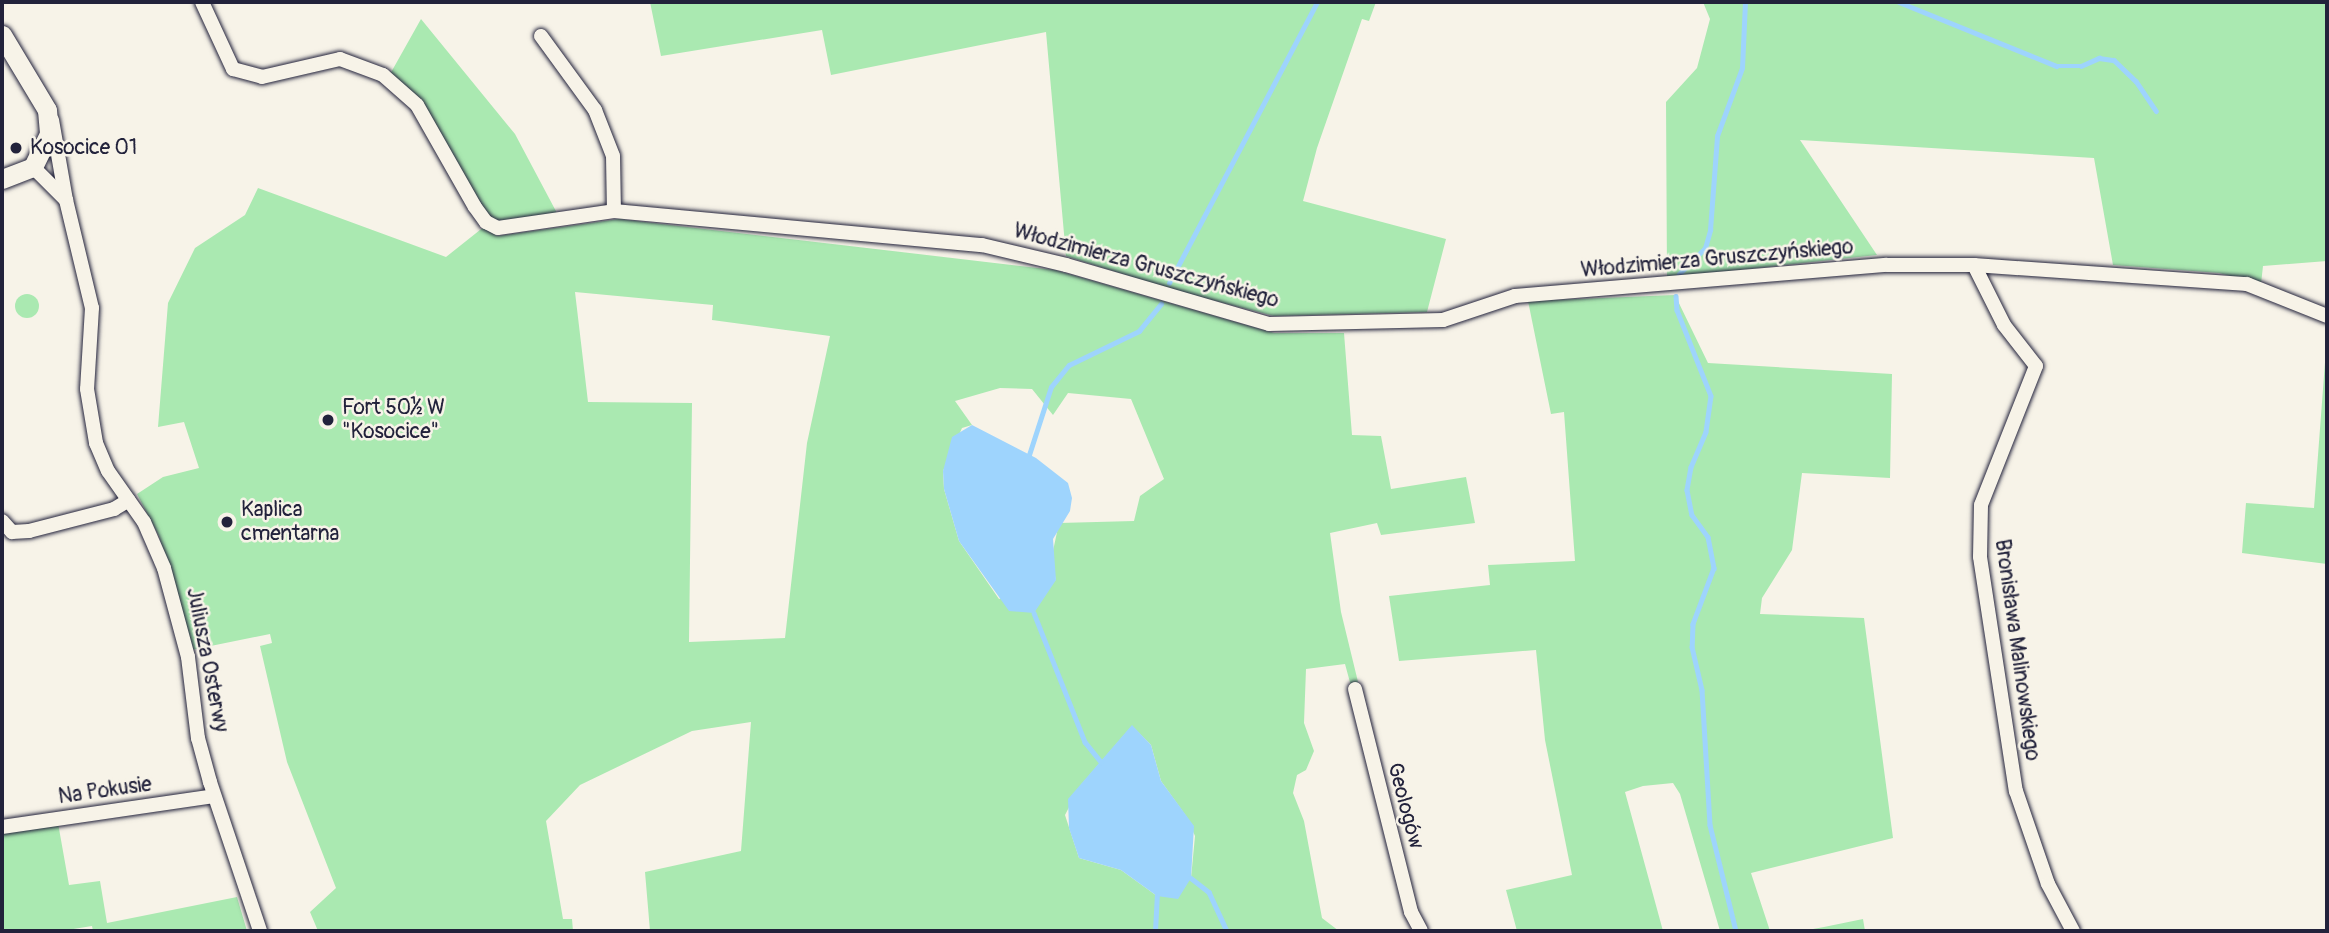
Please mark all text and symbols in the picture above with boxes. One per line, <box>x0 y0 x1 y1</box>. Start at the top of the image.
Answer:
place label: Kosocice 01 <box>30 135 137 161</box>
marker: Kosocice 01 <box>8 140 24 156</box>
street label: Włodzimierza Gruszczyńskiego <box>1011 218 1281 314</box>
street label: Włodzimierza Gruszczyńskiego <box>1580 235 1854 283</box>
place label: Fort 50½ W "Kosocice" <box>342 395 445 445</box>
marker: Fort 50½ W "Kosocice" <box>320 412 336 428</box>
place label: Kaplica cmentarna <box>241 497 339 547</box>
marker: Kaplica cmentarna <box>219 514 235 530</box>
street label: Bronisława Malinowskiego <box>1989 538 2045 762</box>
street label: Juliusza Osterwy <box>181 586 233 734</box>
street label: Geologów <box>1381 760 1429 852</box>
street label: Na Pokusie <box>57 772 153 810</box>

